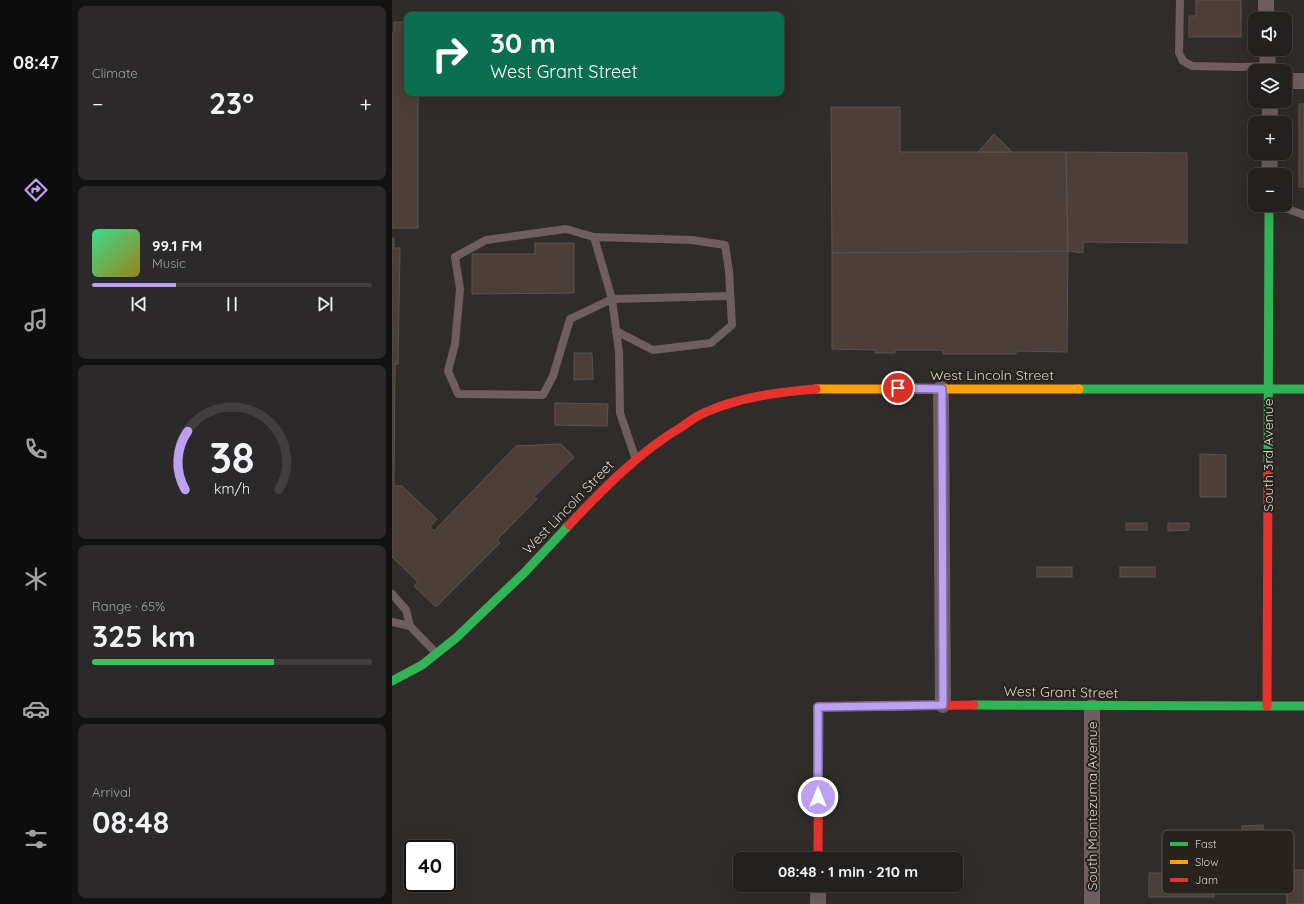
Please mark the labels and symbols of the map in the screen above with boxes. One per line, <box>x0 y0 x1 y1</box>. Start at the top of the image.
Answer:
street label: West Lincoln Street <box>930 366 1054 384</box>
pin <box>881 371 915 405</box>
street label: South 3rd Avenue <box>1259 398 1277 512</box>
street label: West Lincoln Street <box>518 456 618 558</box>
street label: West Grant Street <box>1003 682 1119 702</box>
street label: South Montezuma Avenue <box>1083 721 1101 891</box>
position arrow <box>797 776 839 818</box>
legend <box>1162 830 1294 894</box>
text: Fast <box>1195 837 1217 851</box>
speed limit sign: 40 <box>404 840 456 892</box>
text: Slow <box>1195 855 1219 869</box>
text: Jam <box>1195 873 1218 887</box>

